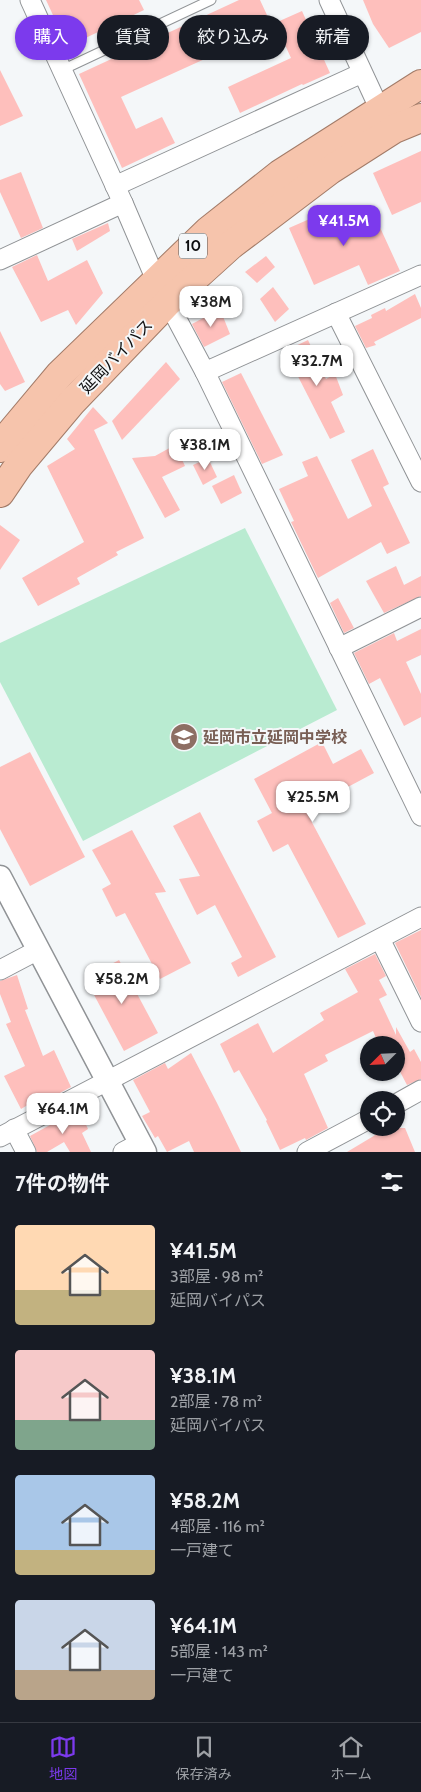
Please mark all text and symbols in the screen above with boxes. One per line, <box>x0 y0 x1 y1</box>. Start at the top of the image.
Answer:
chip: 購入 <box>15 15 87 60</box>
chip: 賃貸 <box>97 15 169 60</box>
chip: 絞り込み <box>179 15 287 60</box>
chip: 新着 <box>297 15 369 60</box>
pin: ¥41.5M <box>303 204 385 247</box>
text: ¥41.5M <box>319 211 369 230</box>
road number: 10 <box>179 234 207 258</box>
pin: ¥38M <box>181 286 241 328</box>
text: ¥38M <box>190 292 232 311</box>
street label: 延岡バイパス <box>76 315 156 397</box>
pin: ¥32.7M <box>276 344 358 387</box>
text: ¥32.7M <box>291 351 343 370</box>
pin: ¥38.1M <box>164 428 246 471</box>
text: ¥38.1M <box>180 435 230 454</box>
school or university icon: 延岡市立延岡中学校 <box>169 722 199 752</box>
place label: 延岡市立延岡中学校 <box>203 728 347 747</box>
pin: ¥25.5M <box>272 780 354 823</box>
text: ¥25.5M <box>287 787 339 806</box>
pin: ¥58.2M <box>81 962 163 1005</box>
text: ¥58.2M <box>95 969 149 988</box>
north arrow <box>360 1036 405 1081</box>
map controls <box>360 1036 405 1136</box>
button: locate <box>360 1091 405 1136</box>
pin: ¥64.1M <box>22 1092 104 1135</box>
text: ¥64.1M <box>37 1099 89 1118</box>
icon: filters <box>378 1168 406 1196</box>
text: 7件の物件 <box>15 1171 110 1196</box>
text: ¥41.5M <box>170 1238 237 1263</box>
icon: home <box>55 1245 115 1305</box>
text: 3部屋 · 98 m² <box>170 1267 263 1286</box>
text: 延岡バイパス <box>170 1291 266 1310</box>
text: ¥38.1M <box>170 1363 236 1388</box>
icon: home <box>55 1370 115 1430</box>
text: 2部屋 · 78 m² <box>170 1392 262 1411</box>
text: 延岡バイパス <box>170 1416 266 1435</box>
text: ¥58.2M <box>170 1488 240 1513</box>
icon: home <box>55 1495 115 1555</box>
text: 4部屋 · 116 m² <box>170 1517 265 1536</box>
text: 一戸建て <box>170 1541 234 1560</box>
text: ¥64.1M <box>170 1613 237 1638</box>
icon: home <box>55 1620 115 1680</box>
text: 5部屋 · 143 m² <box>170 1642 268 1661</box>
text: 一戸建て <box>170 1666 234 1685</box>
tab: 地図 <box>49 1733 77 1783</box>
tab: 保存済み <box>176 1733 232 1783</box>
tab: ホーム <box>330 1733 372 1783</box>

